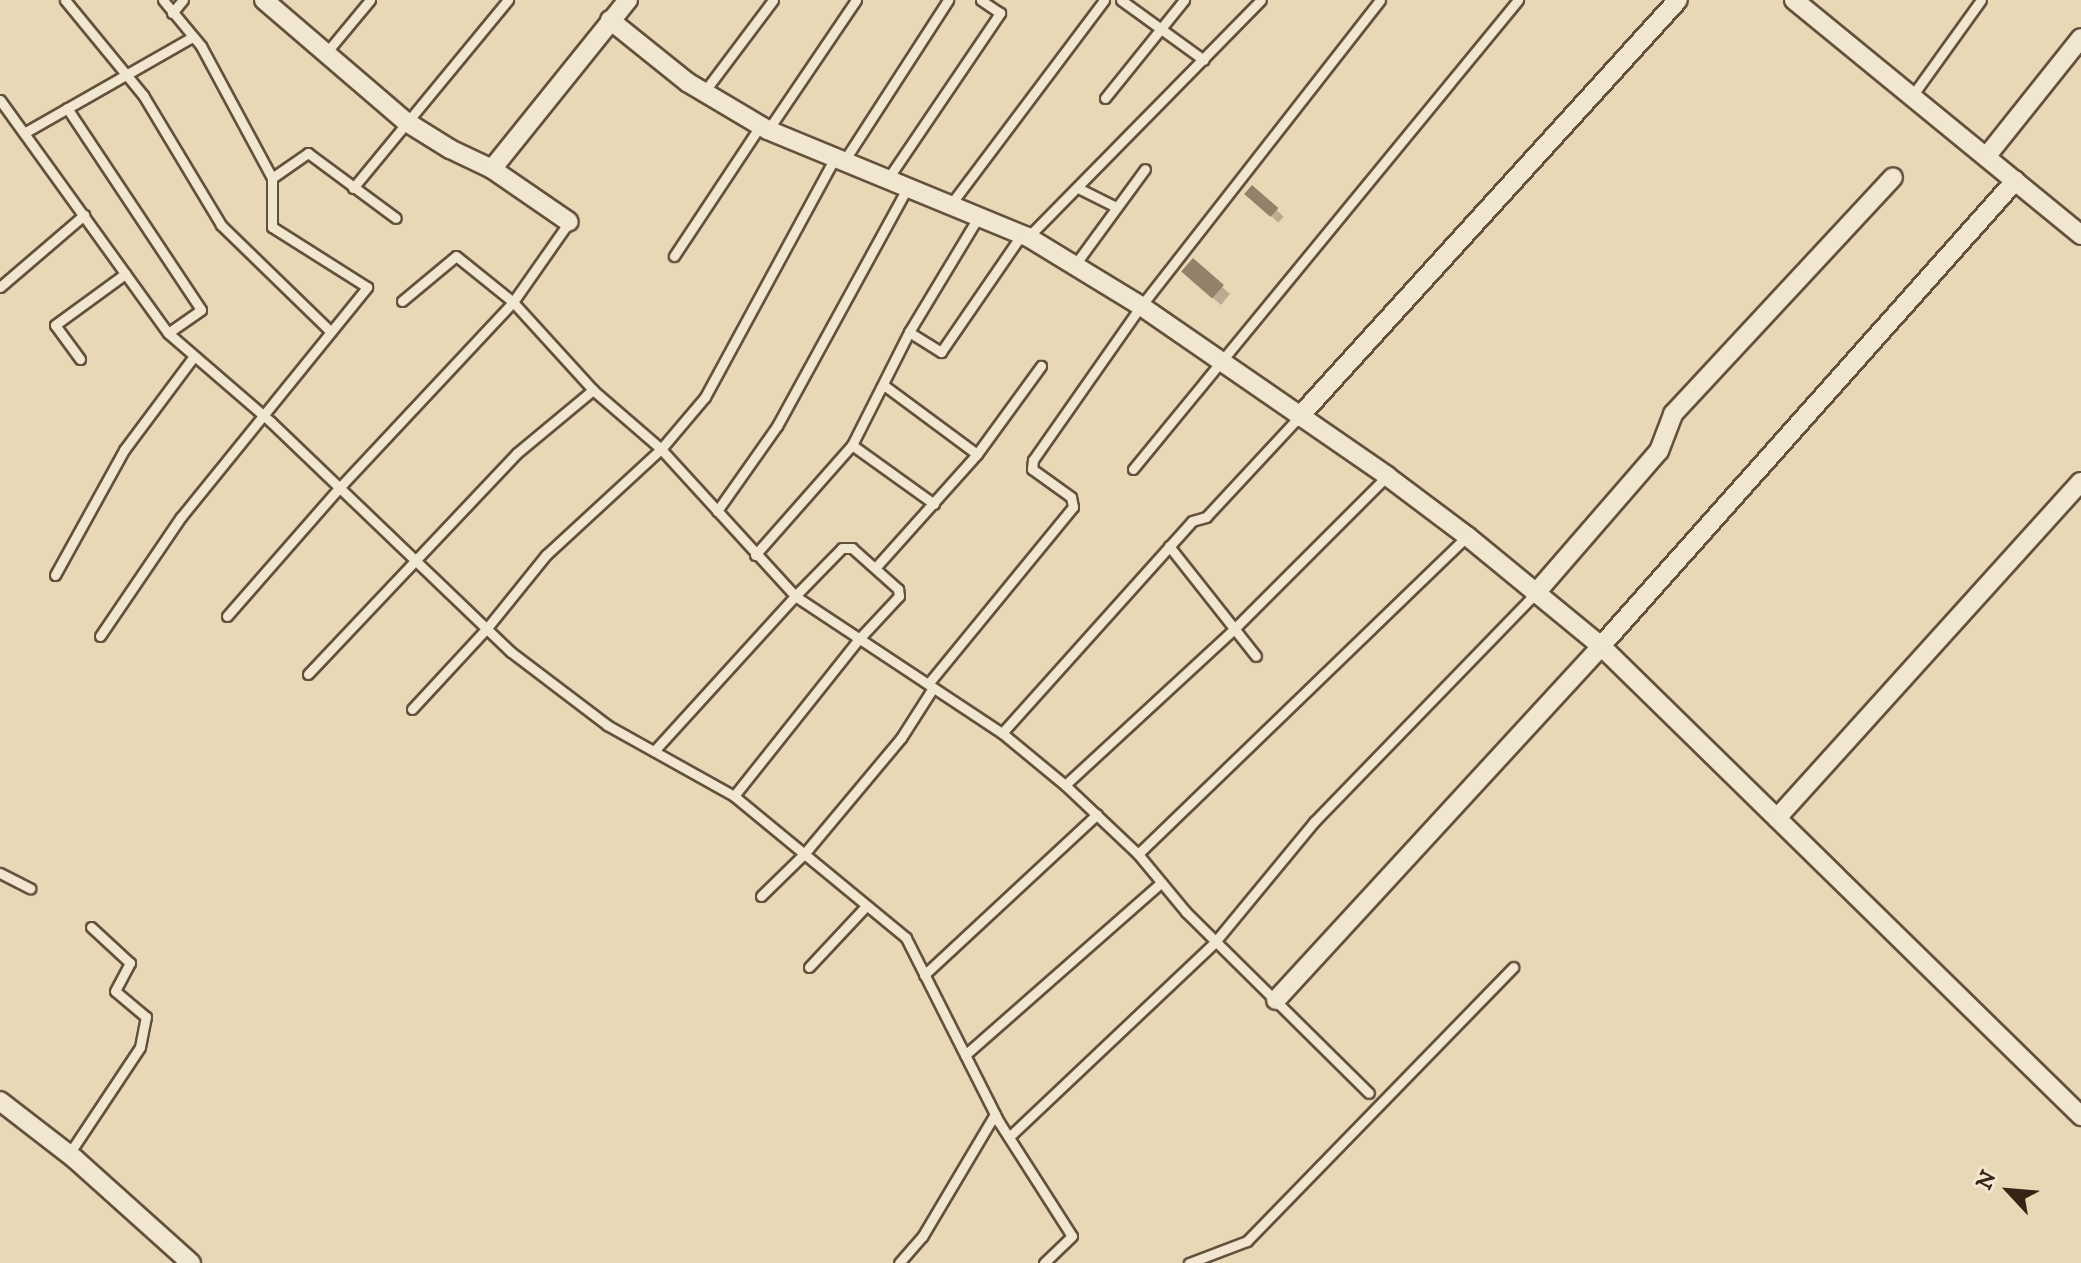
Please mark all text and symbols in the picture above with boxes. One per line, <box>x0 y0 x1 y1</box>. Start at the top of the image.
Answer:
north arrow <box>1969 1151 2049 1231</box>
text: N <box>1971 1166 2003 1194</box>

